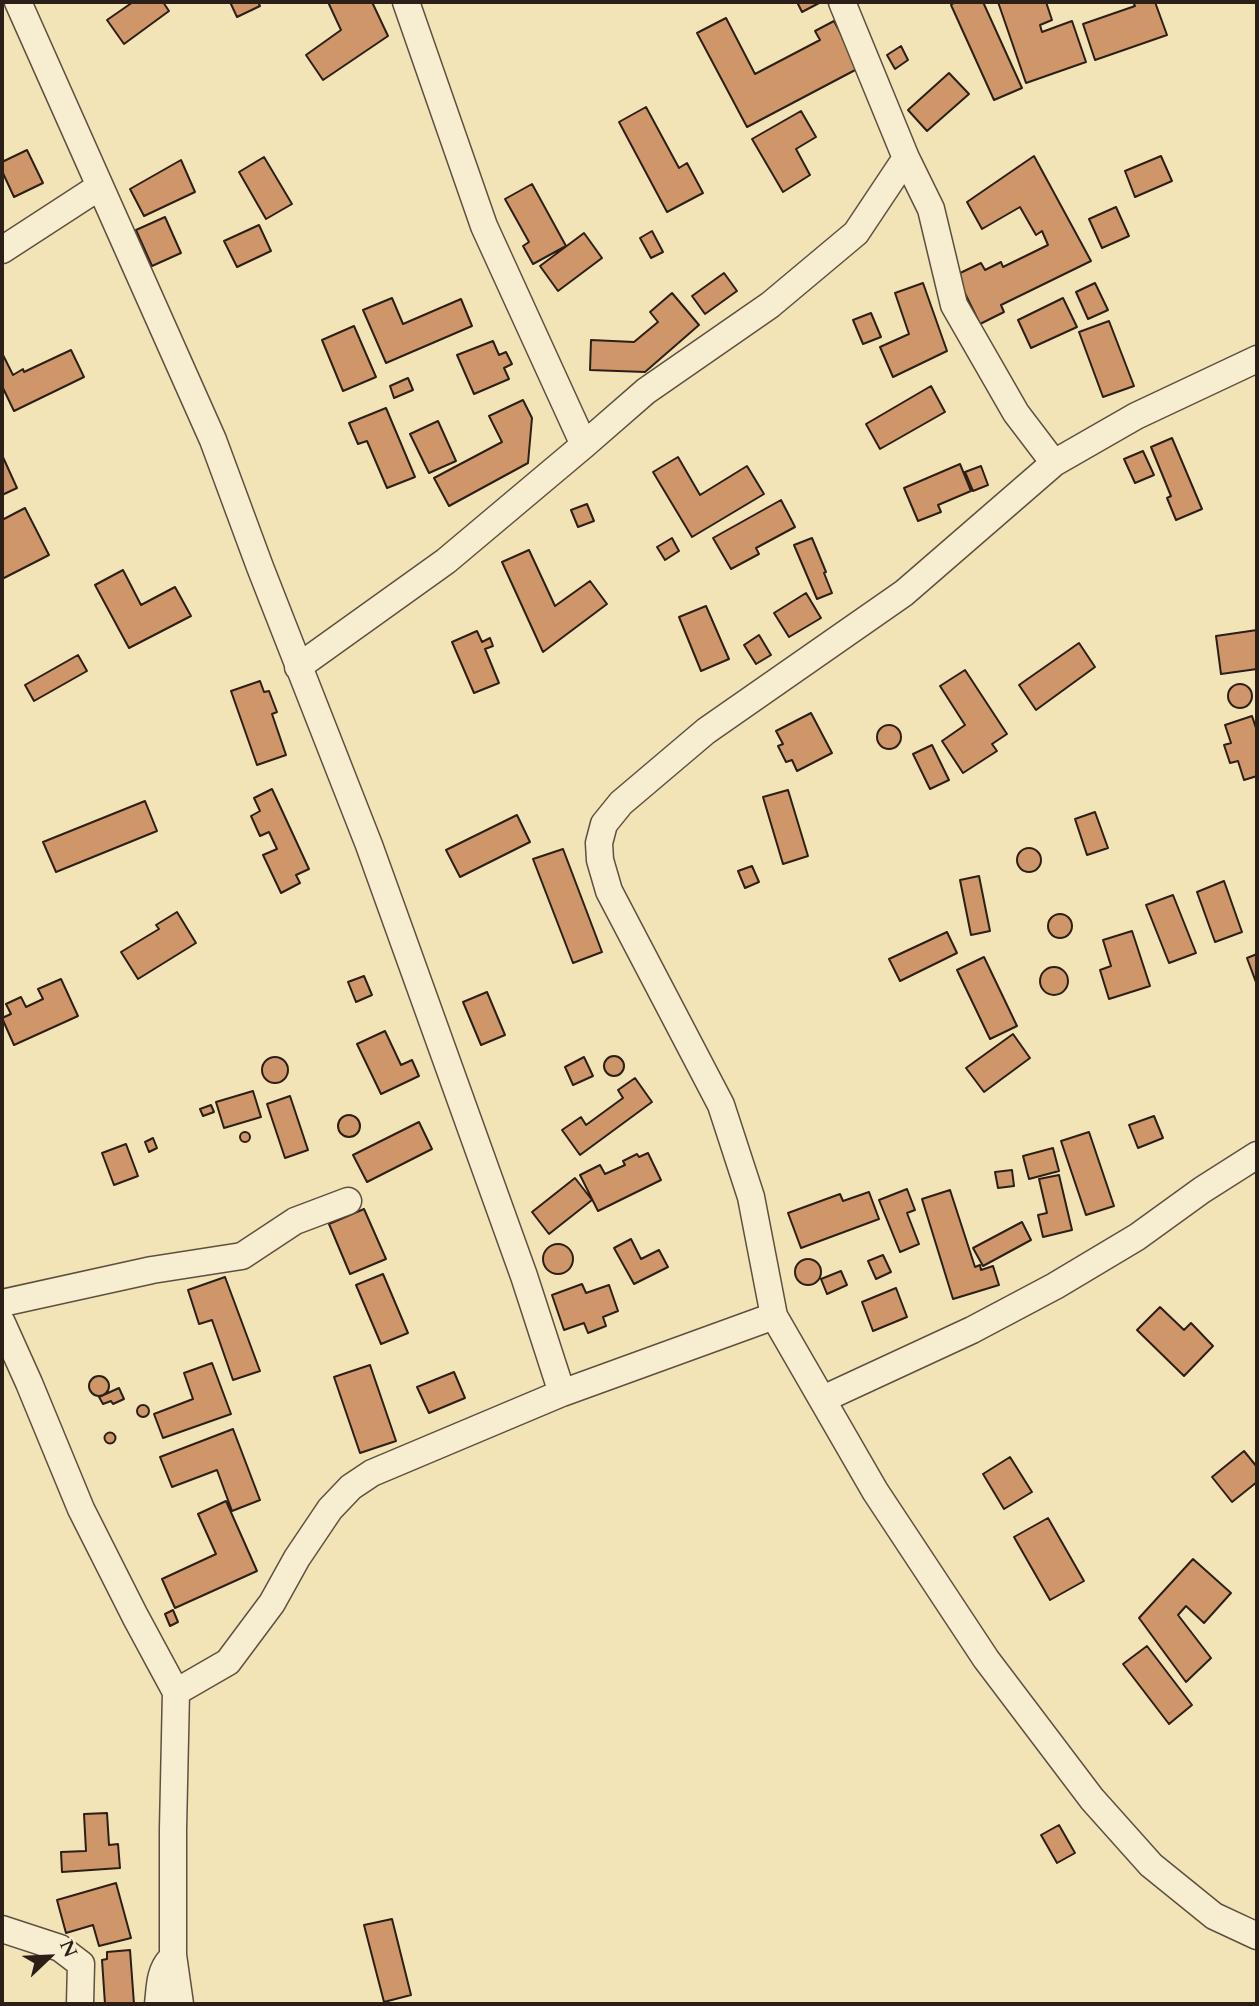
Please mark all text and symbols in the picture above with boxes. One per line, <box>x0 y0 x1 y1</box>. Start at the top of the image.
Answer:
north arrow <box>14 1922 84 1992</box>
text: N <box>53 1936 84 1961</box>

